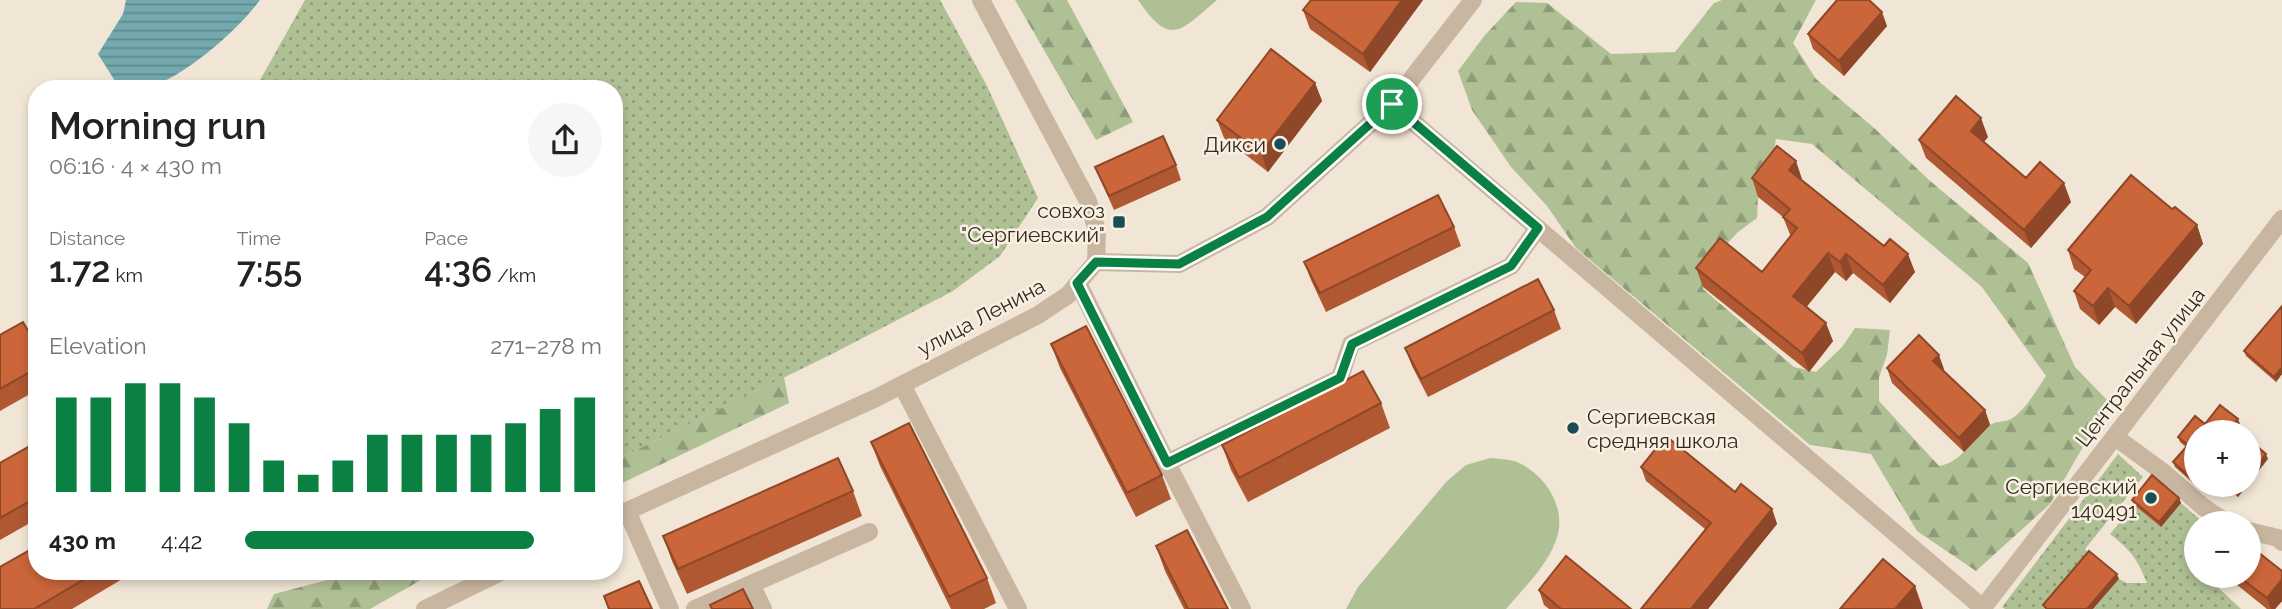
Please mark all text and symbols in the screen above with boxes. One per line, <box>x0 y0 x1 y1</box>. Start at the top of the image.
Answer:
pin <box>1362 74 1422 134</box>
icon: arrive <box>1373 85 1411 123</box>
text: Morning run <box>49 103 267 148</box>
button: share <box>528 103 602 177</box>
place label: Дикси <box>1203 132 1266 157</box>
marker: Дикси <box>1272 136 1288 152</box>
text: 06:16 · 4 × 430 m <box>49 152 222 179</box>
place label: совхоз "Сергиевский" <box>961 198 1105 247</box>
marker: совхоз "Сергиевский" <box>1111 214 1127 230</box>
text: Distance <box>49 227 125 249</box>
text: Time <box>237 227 281 249</box>
text: Pace <box>424 227 468 249</box>
text: 1.72 <box>49 249 111 290</box>
text: 7:55 <box>237 249 302 290</box>
text: 4:36 <box>424 249 492 290</box>
text: km <box>111 264 143 286</box>
text: /km <box>492 264 536 286</box>
street label: улица Ленина <box>913 273 1049 361</box>
street label: Центральная улица <box>2070 282 2210 452</box>
text: Elevation <box>49 332 147 359</box>
text: 271–278 m <box>490 332 602 359</box>
place label: Сергиевская средняя школа <box>1587 404 1738 453</box>
marker: Сергиевская средняя школа <box>1565 420 1581 436</box>
map controls <box>2184 420 2261 588</box>
button: + <box>2184 420 2261 497</box>
place label: Сергиевский 140491 <box>2005 474 2137 523</box>
marker: Сергиевский 140491 <box>2143 490 2159 506</box>
button: − <box>2184 511 2261 588</box>
text: 430 m <box>49 527 116 554</box>
text: 4:42 <box>161 527 202 554</box>

